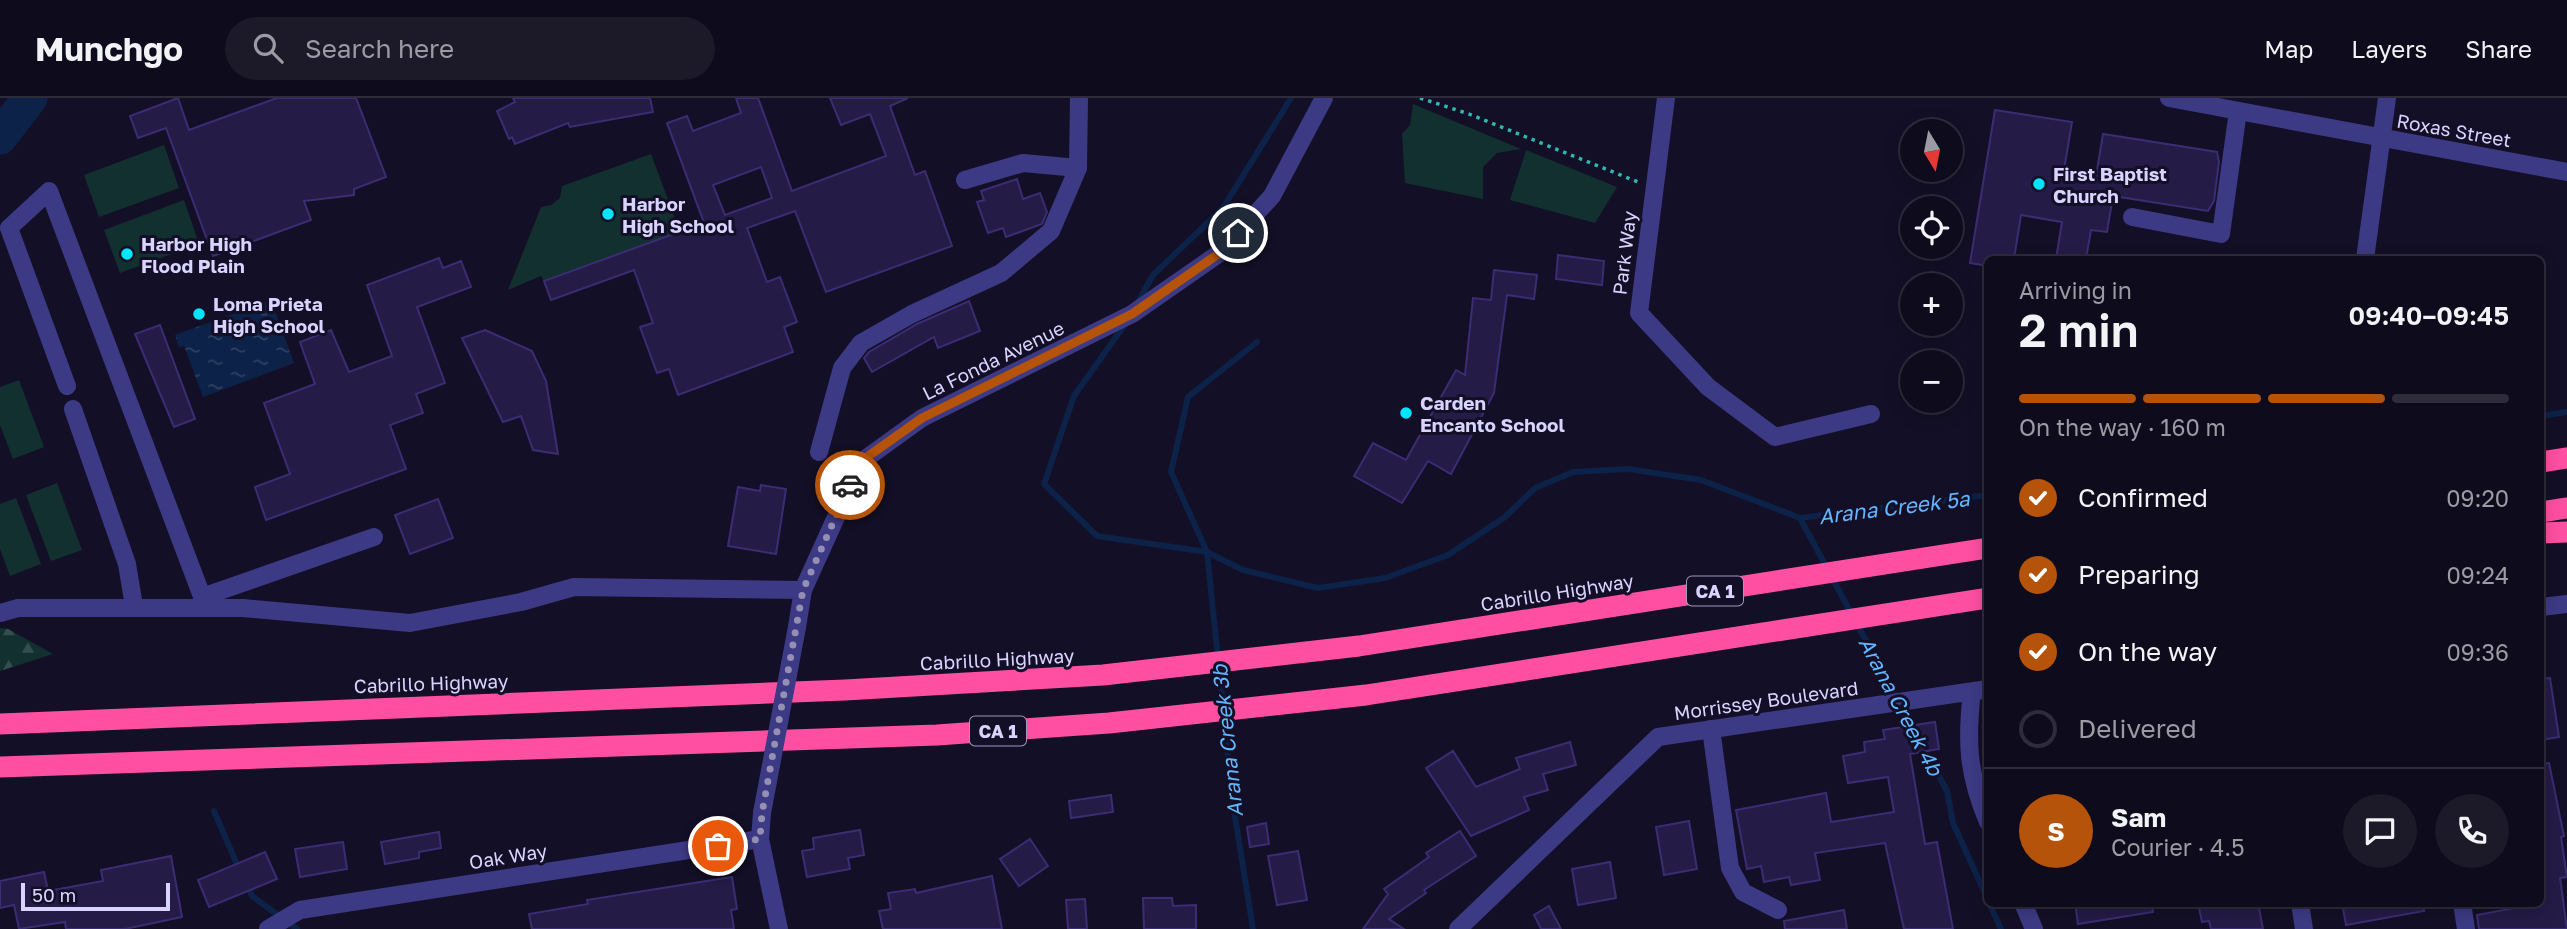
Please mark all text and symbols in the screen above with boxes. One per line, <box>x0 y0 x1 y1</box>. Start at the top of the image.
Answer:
search box <box>225 17 715 80</box>
text: Munchgo <box>35 29 183 68</box>
icon: search <box>249 29 287 67</box>
text: Search here <box>305 33 454 64</box>
text: Map <box>2264 34 2313 63</box>
text: Layers <box>2351 34 2427 63</box>
text: Share <box>2465 34 2532 63</box>
street label: Roxas Street <box>2395 109 2513 151</box>
north arrow <box>1900 119 1964 182</box>
map controls <box>1900 119 1963 413</box>
place label: First Baptist Church <box>2053 162 2167 207</box>
marker: First Baptist Church <box>2031 176 2047 192</box>
place label: Harbor High School <box>622 192 734 237</box>
button: locate <box>1900 196 1963 259</box>
pin <box>1208 203 1268 263</box>
marker: Harbor High School <box>600 206 616 222</box>
street label: Park Way <box>1607 209 1641 296</box>
icon: home <box>1219 214 1257 252</box>
place label: Harbor High Flood Plain <box>141 232 252 277</box>
marker: Harbor High Flood Plain <box>119 246 135 262</box>
button: + <box>1900 273 1963 336</box>
text: Arriving in <box>2019 276 2132 304</box>
place label: Loma Prieta High School <box>213 292 325 337</box>
text: 09:40–09:45 <box>2349 300 2509 331</box>
text: 2 min <box>2019 302 2139 357</box>
marker: Loma Prieta High School <box>191 306 207 322</box>
street label: La Fonda Avenue <box>918 316 1068 404</box>
button: − <box>1900 350 1963 413</box>
place label: Carden Encanto School <box>1420 391 1565 436</box>
marker: Carden Encanto School <box>1398 405 1414 421</box>
text: On the way · 160 m <box>2019 413 2226 441</box>
courier <box>815 450 885 520</box>
icon: car <box>831 466 869 504</box>
icon: check <box>2019 479 2057 517</box>
text: Confirmed <box>2078 482 2208 513</box>
text: 09:20 <box>2446 484 2509 512</box>
water label: Arana Creek 5a <box>1817 485 1972 529</box>
icon: check <box>2019 556 2057 594</box>
text: Preparing <box>2078 559 2200 590</box>
text: 09:24 <box>2447 561 2509 589</box>
street label: Cabrillo Highway <box>1479 568 1636 615</box>
road number: CA 1 <box>1687 576 1743 606</box>
water label: Arana Creek 4b <box>1854 632 1949 782</box>
icon: check <box>2019 633 2057 671</box>
text: On the way <box>2078 636 2217 667</box>
text: 09:36 <box>2447 638 2509 666</box>
street label: Cabrillo Highway <box>919 643 1075 675</box>
water label: Arana Creek 3b <box>1206 662 1248 818</box>
street label: Cabrillo Highway <box>353 669 509 697</box>
street label: Morrissey Boulevard <box>1672 676 1860 724</box>
text: Delivered <box>2078 713 2197 744</box>
road number: CA 1 <box>970 716 1026 746</box>
button: chat <box>2343 794 2417 868</box>
button: phone <box>2435 794 2509 868</box>
text: Sam <box>2111 802 2166 833</box>
pin <box>688 816 748 876</box>
text: S <box>2047 816 2065 847</box>
icon: bag <box>699 827 737 865</box>
text: Courier · 4.5 <box>2111 833 2244 861</box>
street label: Oak Way <box>467 838 549 874</box>
scale bar <box>21 880 170 912</box>
text: 50 m <box>32 883 76 906</box>

